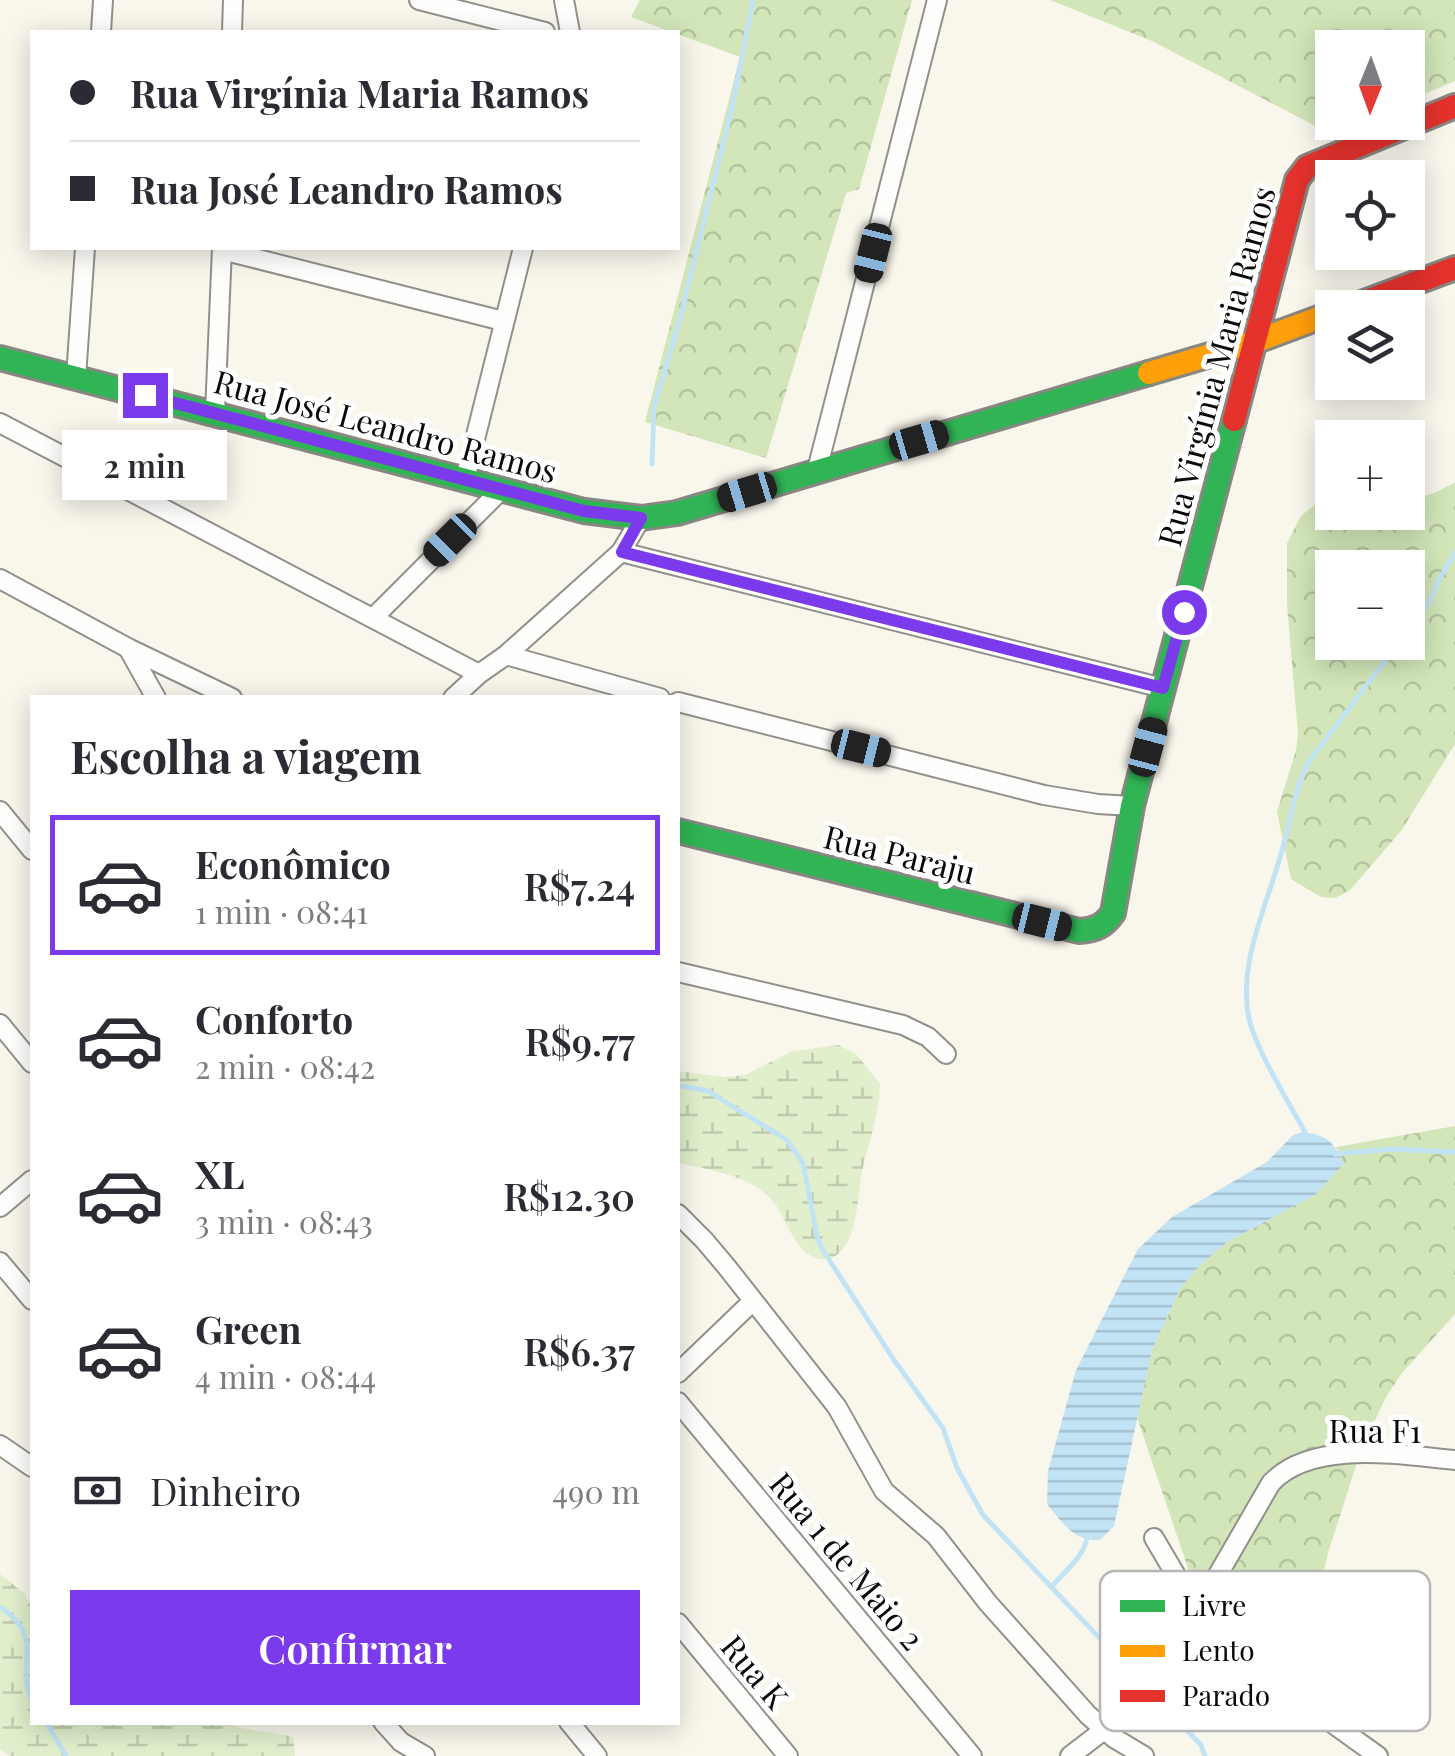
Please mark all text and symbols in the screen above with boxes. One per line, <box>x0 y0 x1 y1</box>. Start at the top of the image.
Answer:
north arrow <box>1315 30 1425 140</box>
map controls <box>1315 30 1425 660</box>
text: Rua Virgínia Maria Ramos <box>130 67 589 118</box>
button: locate <box>1315 160 1425 270</box>
text: Rua José Leandro Ramos <box>130 163 563 214</box>
street label: Rua Virgínia Maria Ramos <box>1146 181 1284 551</box>
car <box>851 220 895 286</box>
button: layers <box>1315 290 1425 400</box>
street label: Rua José Leandro Ramos <box>210 359 562 491</box>
route end <box>123 373 168 418</box>
car <box>886 417 952 463</box>
button: + <box>1315 420 1425 530</box>
callout: 2 min <box>62 430 228 500</box>
text: 2 min <box>104 443 185 486</box>
car <box>714 469 780 515</box>
car <box>418 508 482 572</box>
button: − <box>1315 550 1425 660</box>
route start <box>1162 590 1207 635</box>
car <box>1126 714 1170 780</box>
text: Escolha a viagem <box>70 725 422 785</box>
car <box>828 726 894 770</box>
street label: Rua Paraju <box>820 813 980 893</box>
text: Econômico <box>195 838 391 889</box>
icon: car <box>75 840 165 930</box>
text: R$7.24 <box>524 860 635 911</box>
text: 1 min · 08:41 <box>195 889 368 932</box>
car <box>1009 900 1075 944</box>
text: Conforto <box>195 993 353 1044</box>
icon: car <box>75 995 165 1085</box>
text: R$9.77 <box>525 1015 635 1066</box>
text: 2 min · 08:42 <box>195 1044 375 1087</box>
text: XL <box>195 1148 244 1199</box>
icon: car <box>75 1150 165 1240</box>
text: R$12.30 <box>503 1170 635 1221</box>
text: 3 min · 08:43 <box>195 1199 373 1242</box>
text: Green <box>195 1303 302 1354</box>
icon: car <box>75 1305 165 1395</box>
text: R$6.37 <box>523 1325 635 1376</box>
text: 4 min · 08:44 <box>195 1354 376 1397</box>
street label: Rua F1 <box>1329 1408 1422 1451</box>
street label: Rua 1 de Maio 2 <box>761 1462 935 1658</box>
icon: cash <box>70 1463 125 1518</box>
text: Dinheiro <box>150 1465 301 1516</box>
text: 490 m <box>552 1469 640 1512</box>
legend <box>1100 1571 1430 1731</box>
text: Livre <box>1182 1586 1246 1623</box>
button: Confirmar <box>70 1590 640 1705</box>
street label: Rua K <box>713 1625 799 1717</box>
text: Lento <box>1182 1631 1255 1668</box>
text: Parado <box>1182 1676 1270 1713</box>

